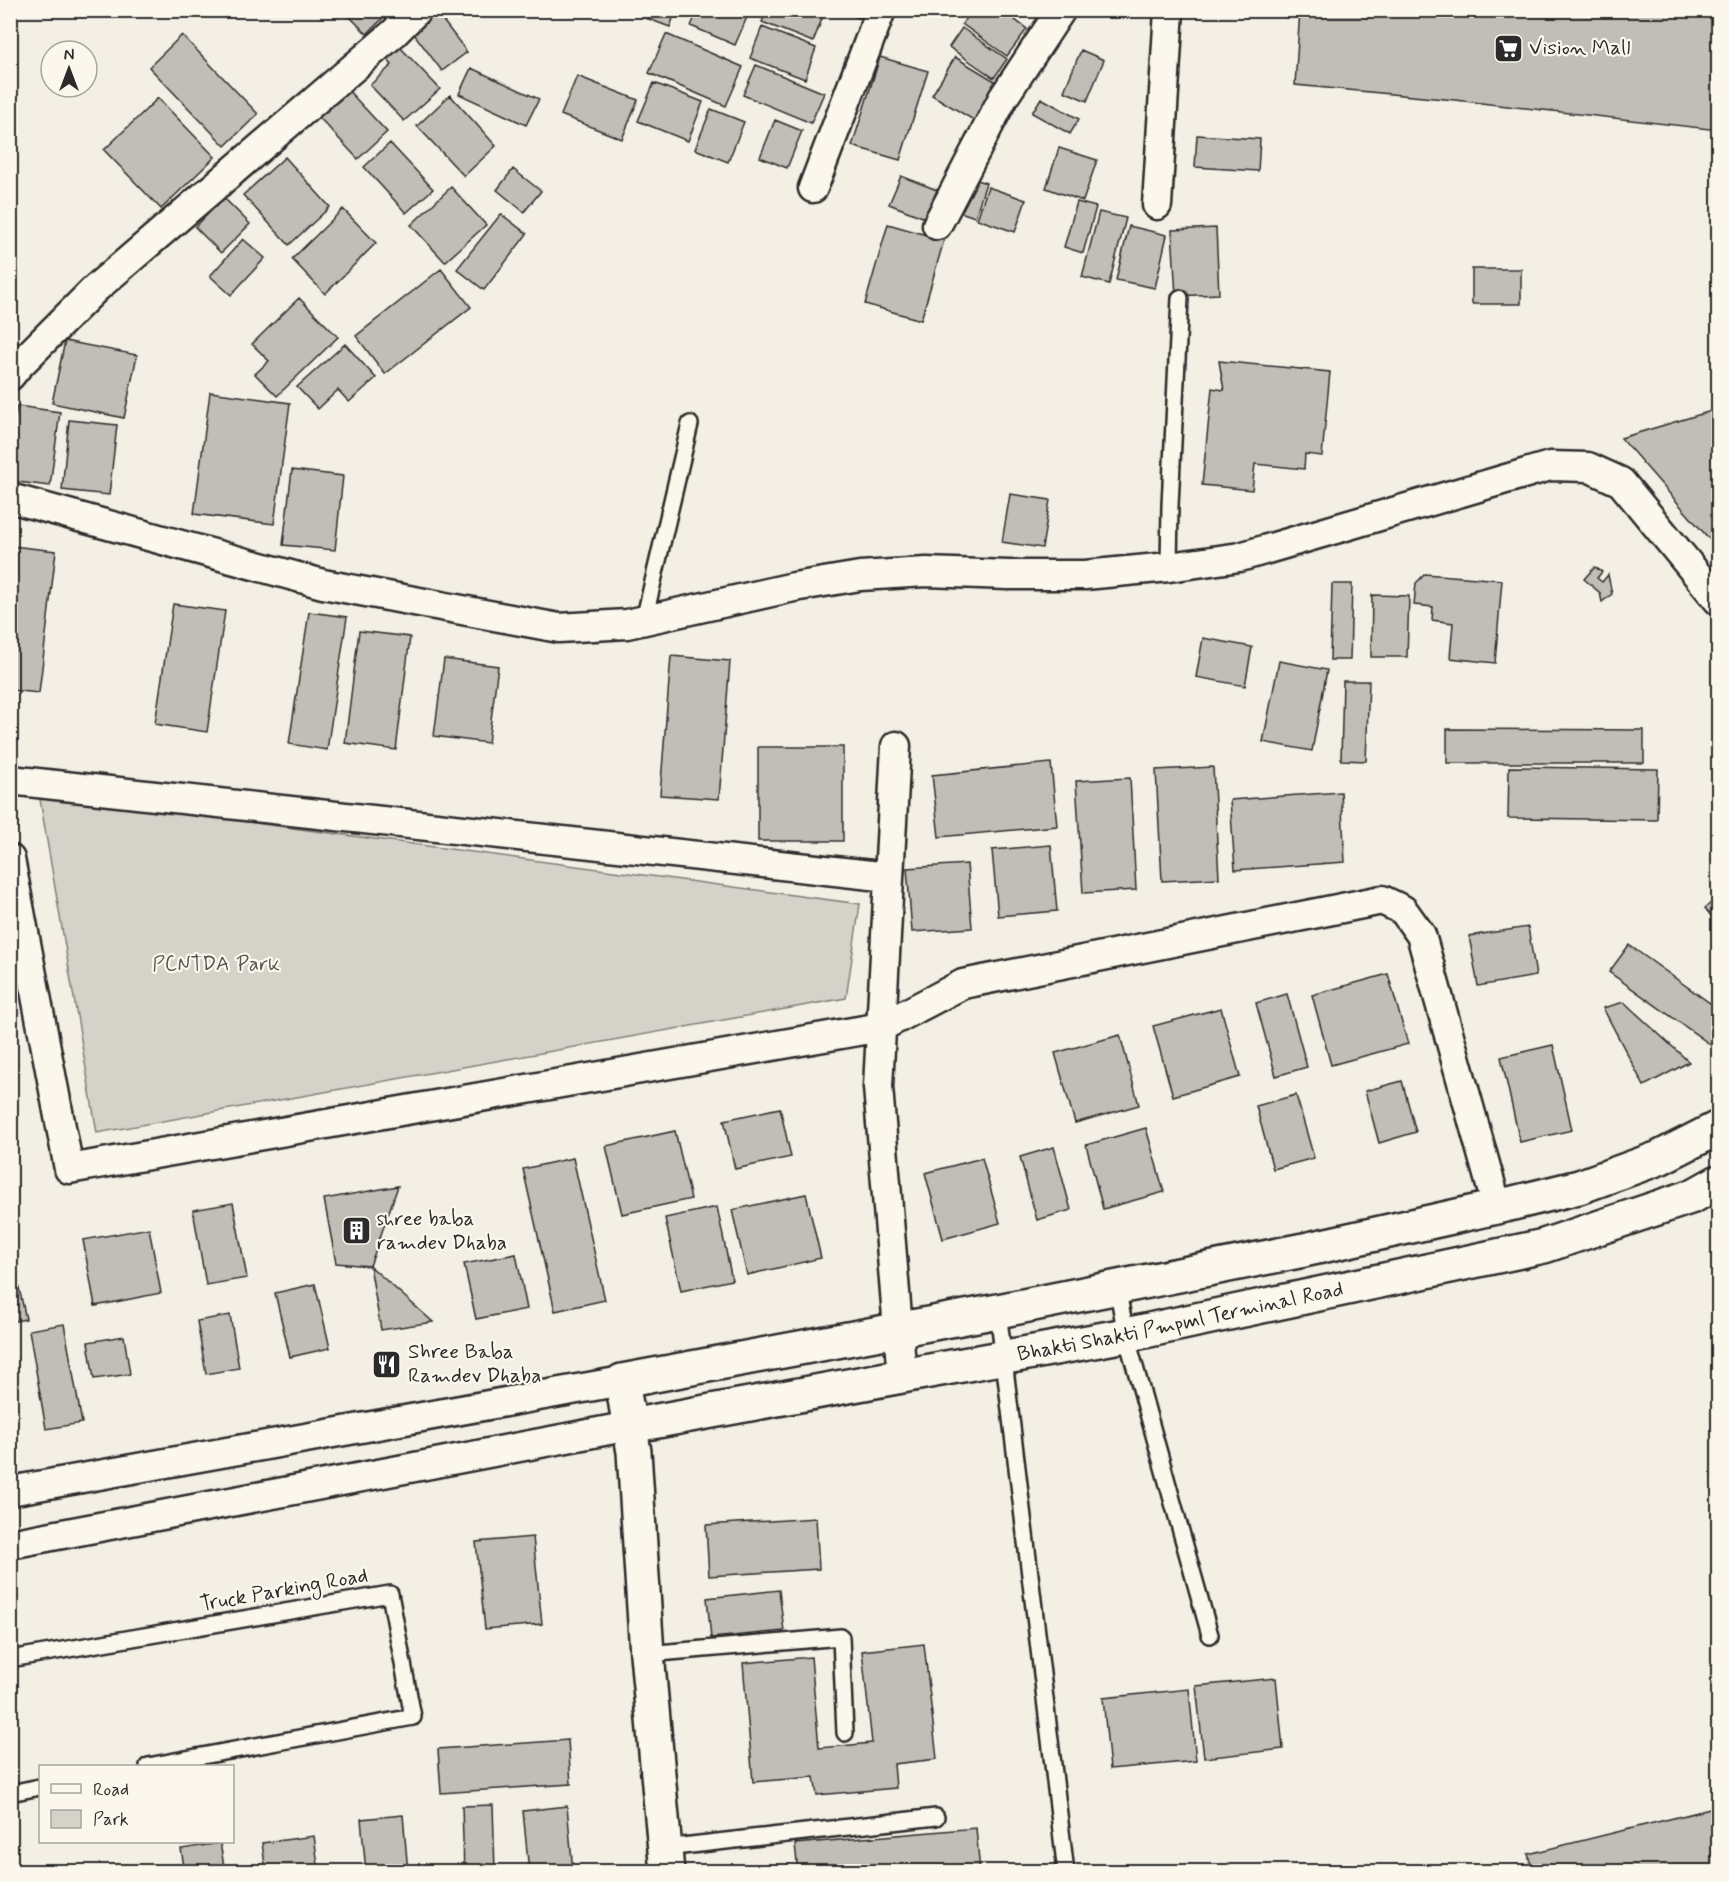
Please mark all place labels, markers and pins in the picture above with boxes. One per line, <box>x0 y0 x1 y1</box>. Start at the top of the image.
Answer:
supermarket icon: Vision Mall <box>1492 32 1524 64</box>
place label: Vision Mall <box>1529 34 1630 62</box>
place label: shree baba ramdev Dhaba <box>377 1205 507 1257</box>
building icon: shree baba ramdev Dhaba <box>340 1215 372 1247</box>
place label: Shree Baba Ramdev Dhaba <box>408 1338 541 1390</box>
restaurant icon: Shree Baba Ramdev Dhaba <box>371 1348 403 1380</box>

